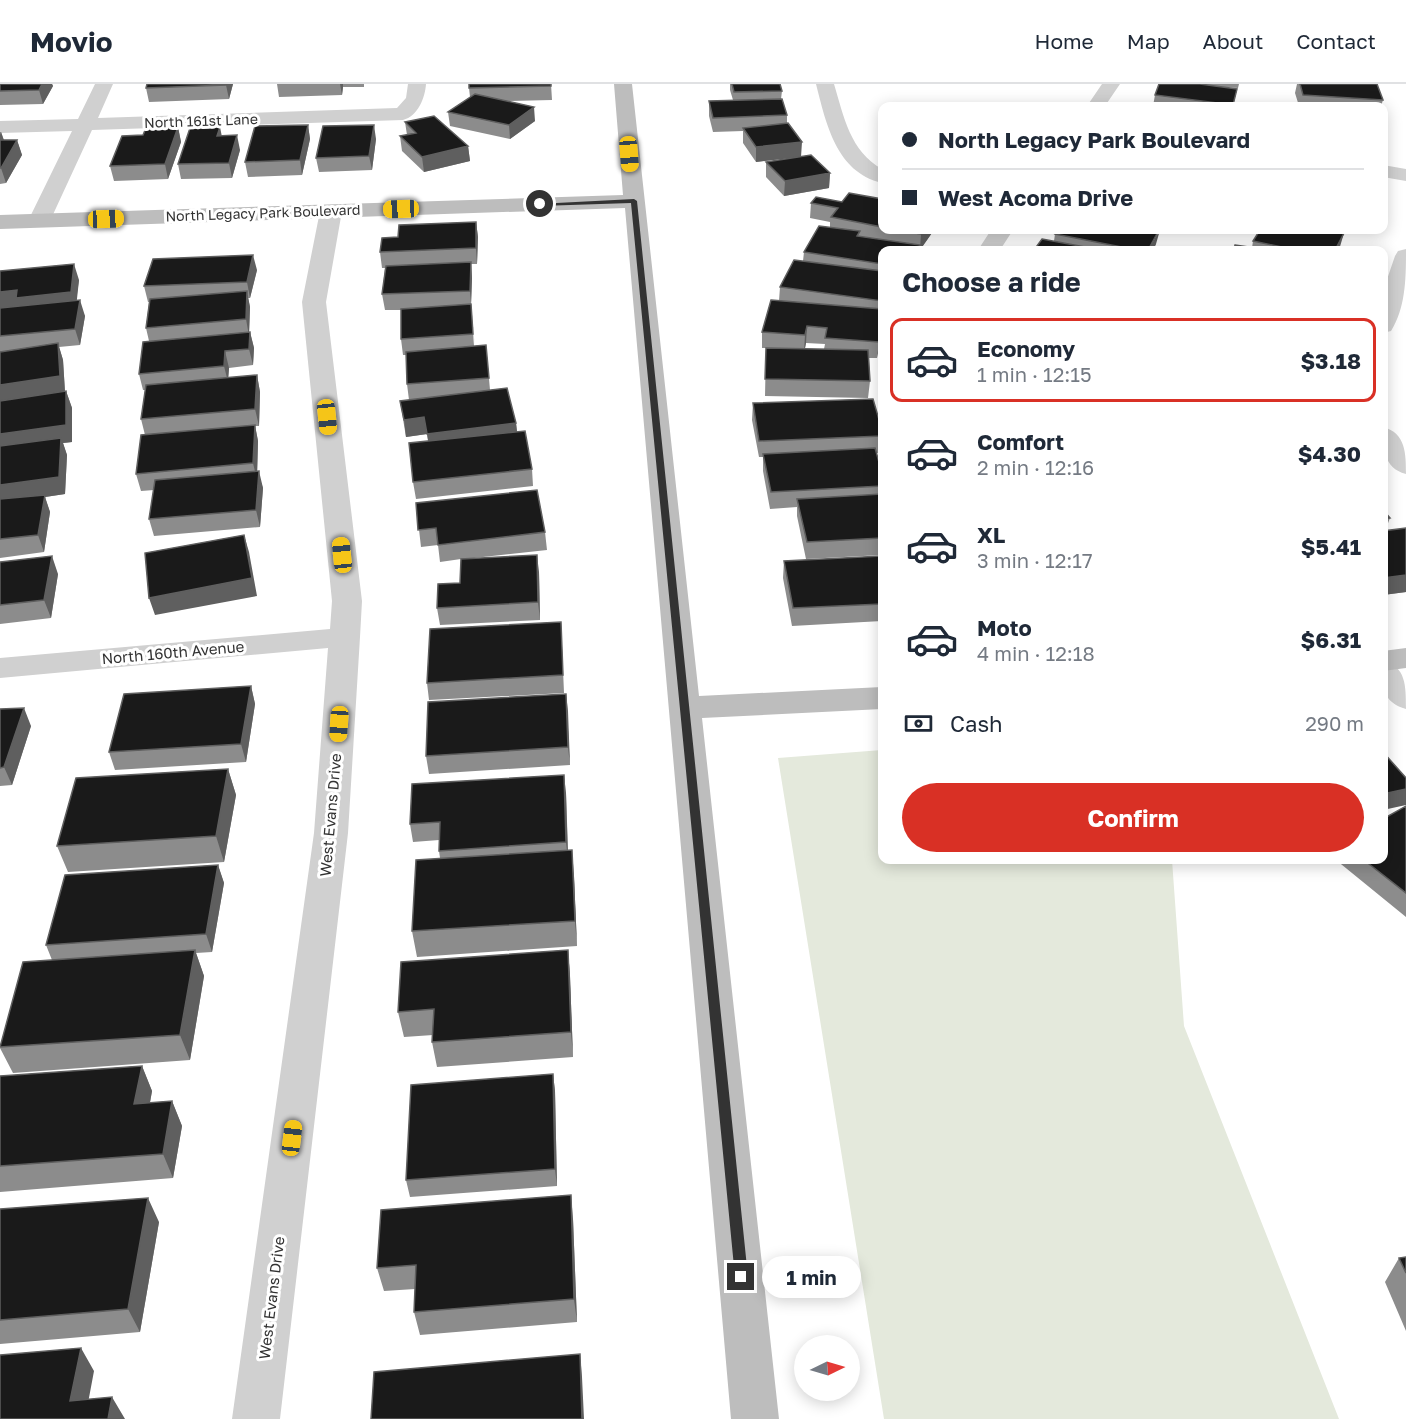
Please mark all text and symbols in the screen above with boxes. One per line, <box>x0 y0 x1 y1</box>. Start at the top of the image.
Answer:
text: Movio <box>30 25 112 58</box>
text: Home <box>1034 28 1094 54</box>
text: Map <box>1127 28 1170 54</box>
text: About <box>1203 28 1263 54</box>
text: Contact <box>1296 28 1376 54</box>
street label: North 161st Lane <box>144 110 258 131</box>
text: North Legacy Park Boulevard <box>938 126 1250 153</box>
car <box>618 135 640 173</box>
text: West Acoma Drive <box>938 184 1133 211</box>
route start <box>526 190 553 217</box>
car <box>383 199 419 219</box>
street label: North Legacy Park Boulevard <box>165 201 361 224</box>
car <box>88 209 124 229</box>
text: Choose a ride <box>902 266 1081 298</box>
icon: car <box>905 333 959 387</box>
text: Economy <box>977 335 1075 362</box>
text: $3.18 <box>1300 347 1361 374</box>
text: 1 min · 12:15 <box>977 362 1092 386</box>
car <box>316 398 338 436</box>
icon: car <box>905 426 959 480</box>
text: Comfort <box>977 428 1064 455</box>
text: $4.30 <box>1298 440 1361 467</box>
text: 2 min · 12:16 <box>977 455 1094 479</box>
icon: car <box>905 519 959 573</box>
text: XL <box>977 521 1005 548</box>
text: $5.41 <box>1301 533 1361 560</box>
car <box>331 536 353 574</box>
text: 3 min · 12:17 <box>977 548 1093 572</box>
icon: car <box>905 612 959 666</box>
text: Moto <box>977 614 1032 641</box>
text: $6.31 <box>1300 626 1361 653</box>
street label: North 160th Avenue <box>101 637 245 667</box>
text: 4 min · 12:18 <box>977 641 1095 665</box>
car <box>329 705 349 743</box>
icon: cash <box>902 707 935 740</box>
text: Cash <box>950 710 1003 737</box>
text: 290 m <box>1305 711 1364 735</box>
street label: West Evans Drive <box>316 752 344 877</box>
button: Confirm <box>902 783 1364 852</box>
car <box>281 1119 303 1157</box>
street label: West Evans Drive <box>255 1235 288 1360</box>
callout: 1 min <box>762 1256 861 1298</box>
route end <box>727 1263 754 1290</box>
text: 1 min <box>786 1265 837 1289</box>
north arrow <box>794 1335 860 1401</box>
map controls <box>794 1335 860 1401</box>

